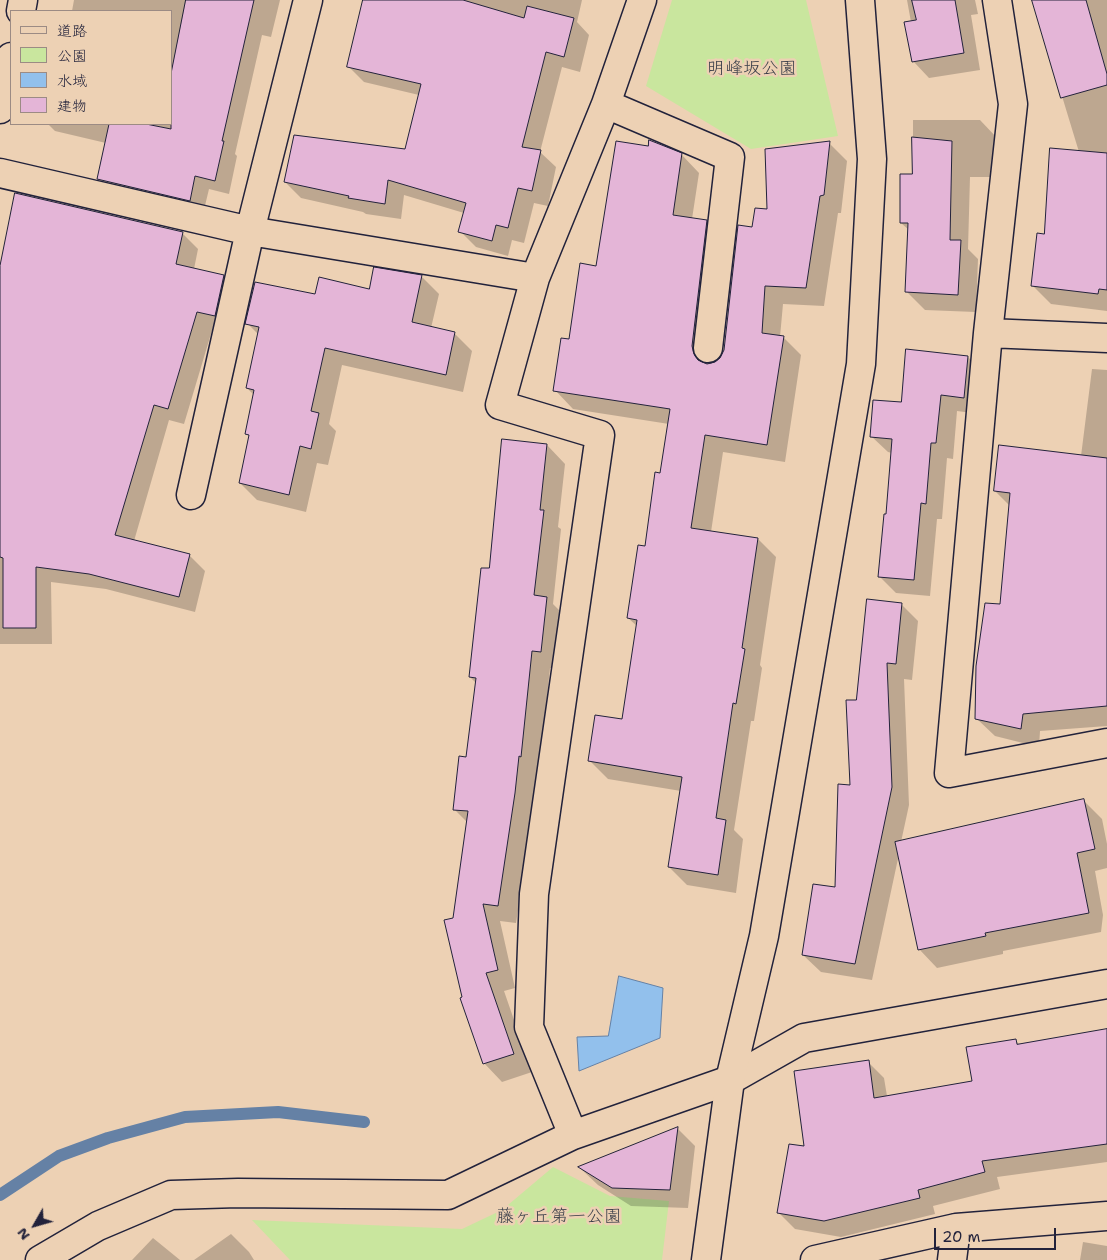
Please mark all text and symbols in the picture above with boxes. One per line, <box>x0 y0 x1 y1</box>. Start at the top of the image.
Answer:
legend <box>10 10 172 125</box>
text: 道路 <box>57 21 87 41</box>
text: 公園 <box>57 46 87 66</box>
park label: 明峰坂公園 <box>707 58 797 80</box>
text: 水域 <box>57 71 87 91</box>
text: 建物 <box>57 96 87 116</box>
north arrow <box>10 1200 60 1250</box>
park label: 藤ヶ丘第一公園 <box>496 1206 622 1228</box>
scale bar <box>937 1218 1060 1250</box>
text: N <box>13 1224 34 1244</box>
text: 20 m <box>942 1227 981 1247</box>

